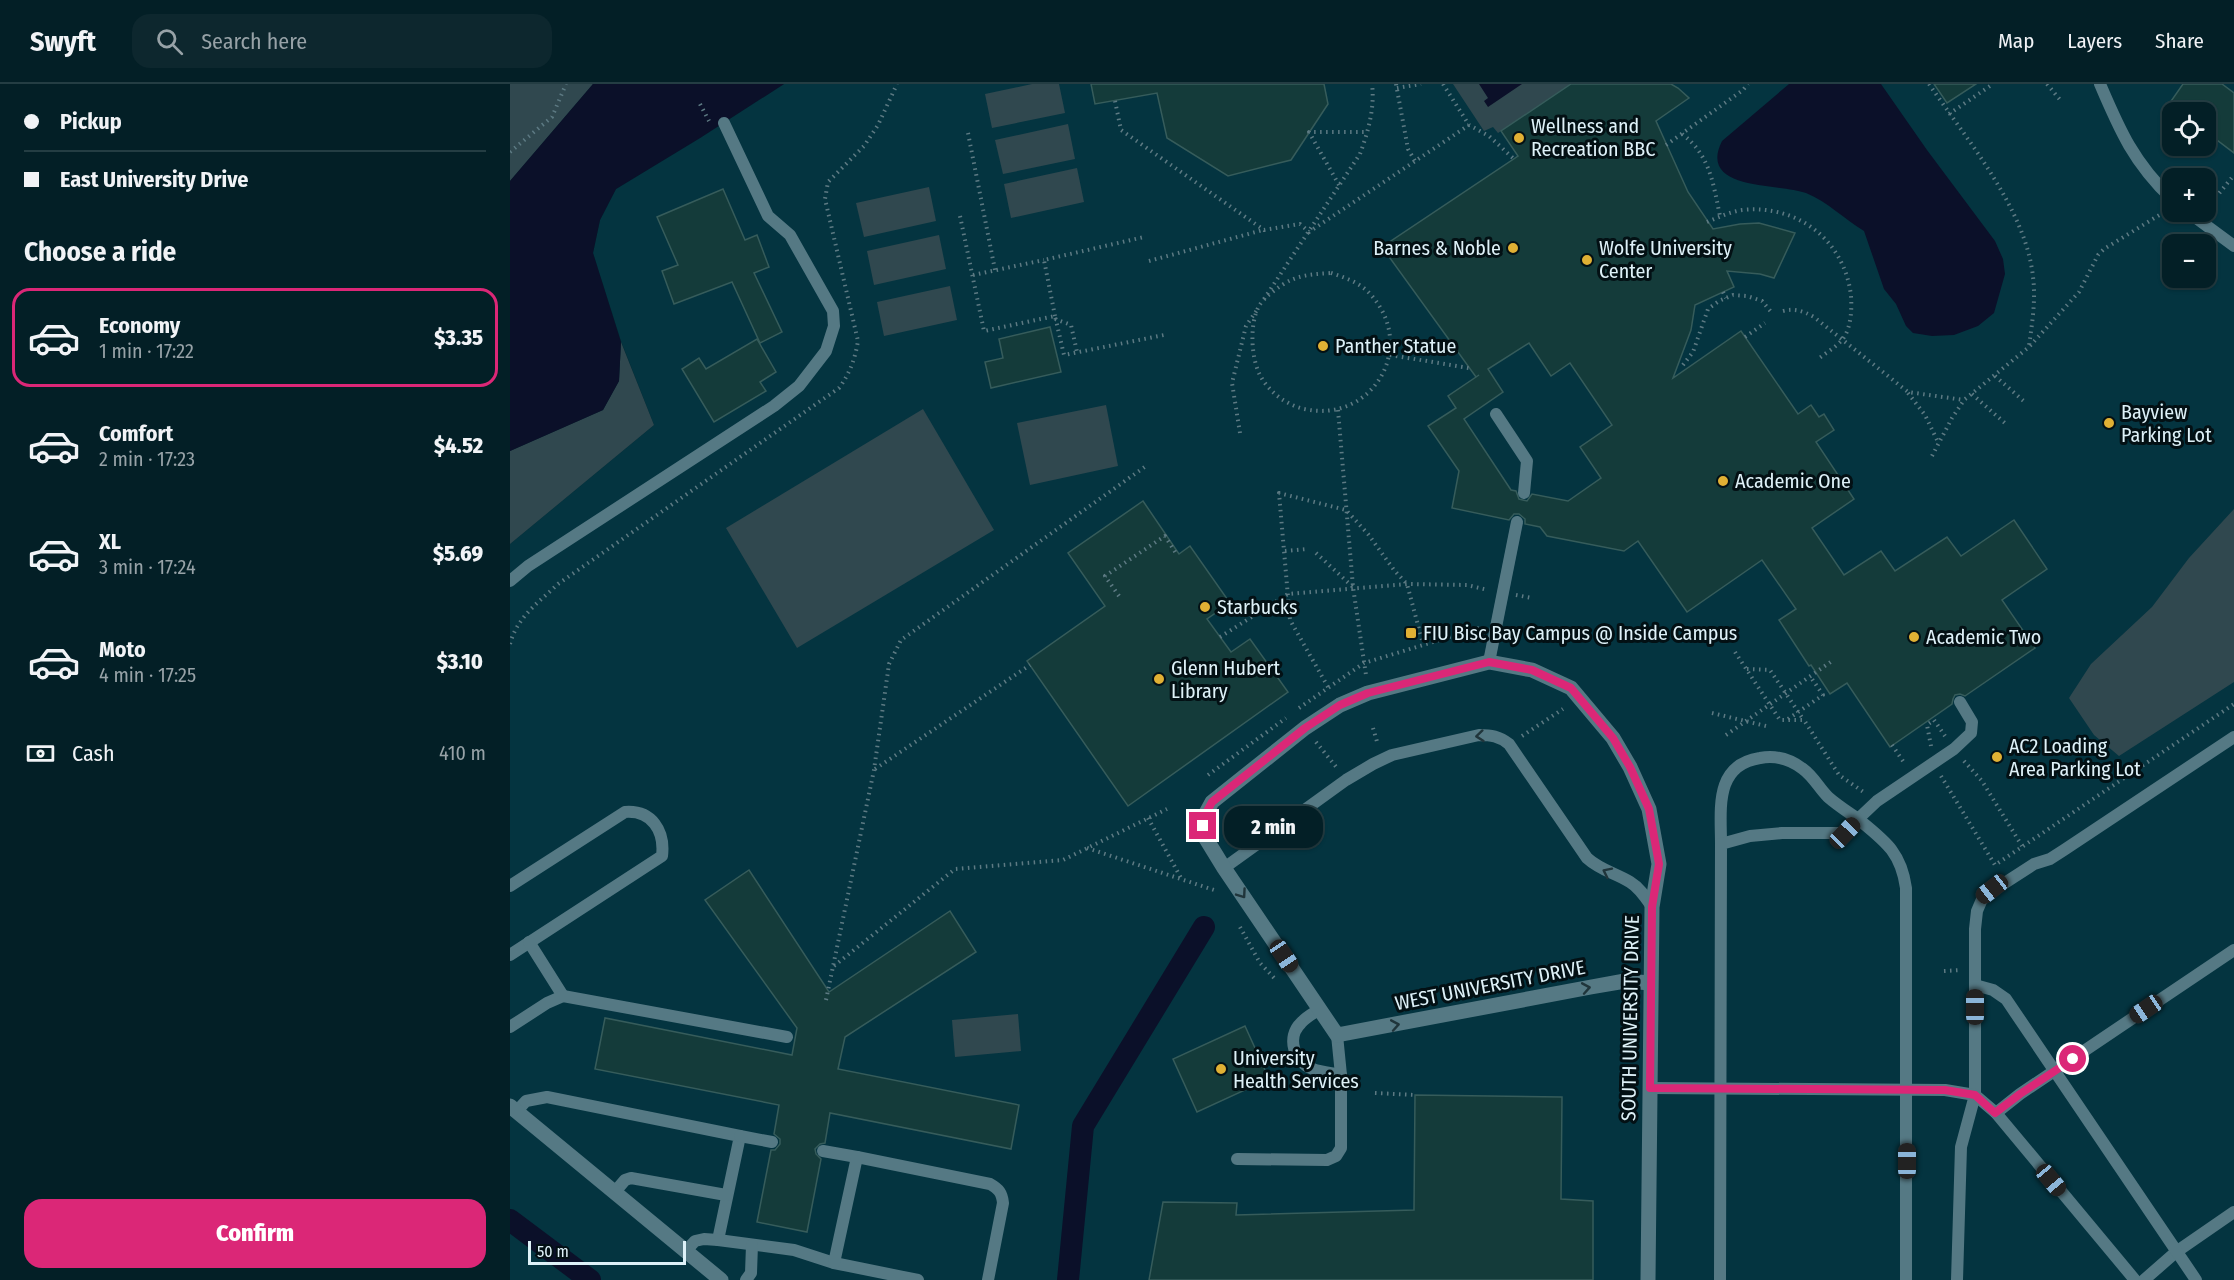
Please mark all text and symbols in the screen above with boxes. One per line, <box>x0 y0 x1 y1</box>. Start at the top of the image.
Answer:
search box <box>132 14 552 68</box>
text: Swyft <box>30 25 96 58</box>
icon: search <box>153 25 186 58</box>
text: Search here <box>201 28 307 55</box>
text: Map <box>1998 28 2034 54</box>
text: Layers <box>2067 28 2122 54</box>
text: Share <box>2155 28 2204 54</box>
map controls <box>2162 102 2216 288</box>
button: locate <box>2162 102 2216 156</box>
text: Pickup <box>60 108 122 135</box>
place label: Wellness and Recreation BBC <box>1531 114 1655 161</box>
marker: Wellness and Recreation BBC <box>1512 131 1526 145</box>
text: East University Drive <box>60 166 248 193</box>
button: + <box>2162 168 2216 222</box>
button: − <box>2162 234 2216 288</box>
text: Choose a ride <box>24 236 176 268</box>
place label: Barnes & Noble <box>1373 236 1501 260</box>
place label: Wolfe University Center <box>1599 236 1732 283</box>
marker: Barnes & Noble <box>1506 241 1520 255</box>
marker: Wolfe University Center <box>1580 253 1594 267</box>
icon: car <box>27 311 81 365</box>
text: Economy <box>99 312 180 339</box>
text: $3.35 <box>434 324 483 351</box>
place label: Panther Statue <box>1335 334 1456 358</box>
text: 1 min · 17:22 <box>99 339 194 363</box>
marker: Panther Statue <box>1316 339 1330 353</box>
place label: Bayview Parking Lot <box>2121 400 2212 447</box>
marker: Bayview Parking Lot <box>2102 416 2116 430</box>
icon: car <box>27 419 81 473</box>
text: Comfort <box>99 420 173 447</box>
text: $4.52 <box>434 432 483 459</box>
text: 2 min · 17:23 <box>99 447 195 471</box>
place label: Academic One <box>1735 469 1851 493</box>
marker: Academic One <box>1716 474 1730 488</box>
icon: car <box>27 527 81 581</box>
text: XL <box>99 528 121 555</box>
text: $5.69 <box>433 540 483 567</box>
text: 3 min · 17:24 <box>99 555 196 579</box>
place label: Starbucks <box>1217 595 1298 619</box>
marker: Starbucks <box>1198 600 1212 614</box>
place label: FIU Bisc Bay Campus @ Inside Campus <box>1423 621 1737 645</box>
place label: Academic Two <box>1926 625 2041 649</box>
marker: FIU Bisc Bay Campus @ Inside Campus <box>1404 626 1418 640</box>
marker: Academic Two <box>1907 630 1921 644</box>
icon: car <box>27 635 81 689</box>
text: Moto <box>99 636 146 663</box>
text: $3.10 <box>437 648 483 675</box>
place label: Glenn Hubert Library <box>1171 656 1280 703</box>
text: 4 min · 17:25 <box>99 663 196 687</box>
marker: Glenn Hubert Library <box>1152 672 1166 686</box>
one-way arrow <box>1475 729 1485 742</box>
place label: AC2 Loading Area Parking Lot <box>2009 734 2141 781</box>
icon: cash <box>24 737 57 770</box>
text: Cash <box>72 740 115 767</box>
text: 410 m <box>439 741 486 765</box>
marker: AC2 Loading Area Parking Lot <box>1990 750 2004 764</box>
callout: 2 min <box>1224 805 1323 847</box>
route end <box>1189 812 1216 839</box>
car <box>1826 814 1864 852</box>
text: 2 min <box>1251 815 1296 839</box>
one-way arrow <box>1603 867 1614 879</box>
car <box>1972 871 2012 907</box>
one-way arrow <box>1235 888 1246 899</box>
street label: SOUTH UNIVERSITY DRIVE <box>1616 915 1644 1121</box>
car <box>1266 936 1302 976</box>
street label: WEST UNIVERSITY DRIVE <box>1393 955 1587 1015</box>
one-way arrow <box>1581 982 1591 995</box>
car <box>1966 989 1984 1025</box>
car <box>2126 991 2166 1027</box>
one-way arrow <box>1389 1019 1399 1032</box>
route start <box>2059 1045 2086 1072</box>
place label: University Health Services <box>1233 1046 1359 1093</box>
marker: University Health Services <box>1214 1062 1228 1076</box>
car <box>1898 1143 1916 1179</box>
car <box>2033 1160 2069 1200</box>
button: Confirm <box>24 1199 486 1268</box>
scale bar <box>528 1238 686 1266</box>
text: 50 m <box>537 1242 569 1261</box>

